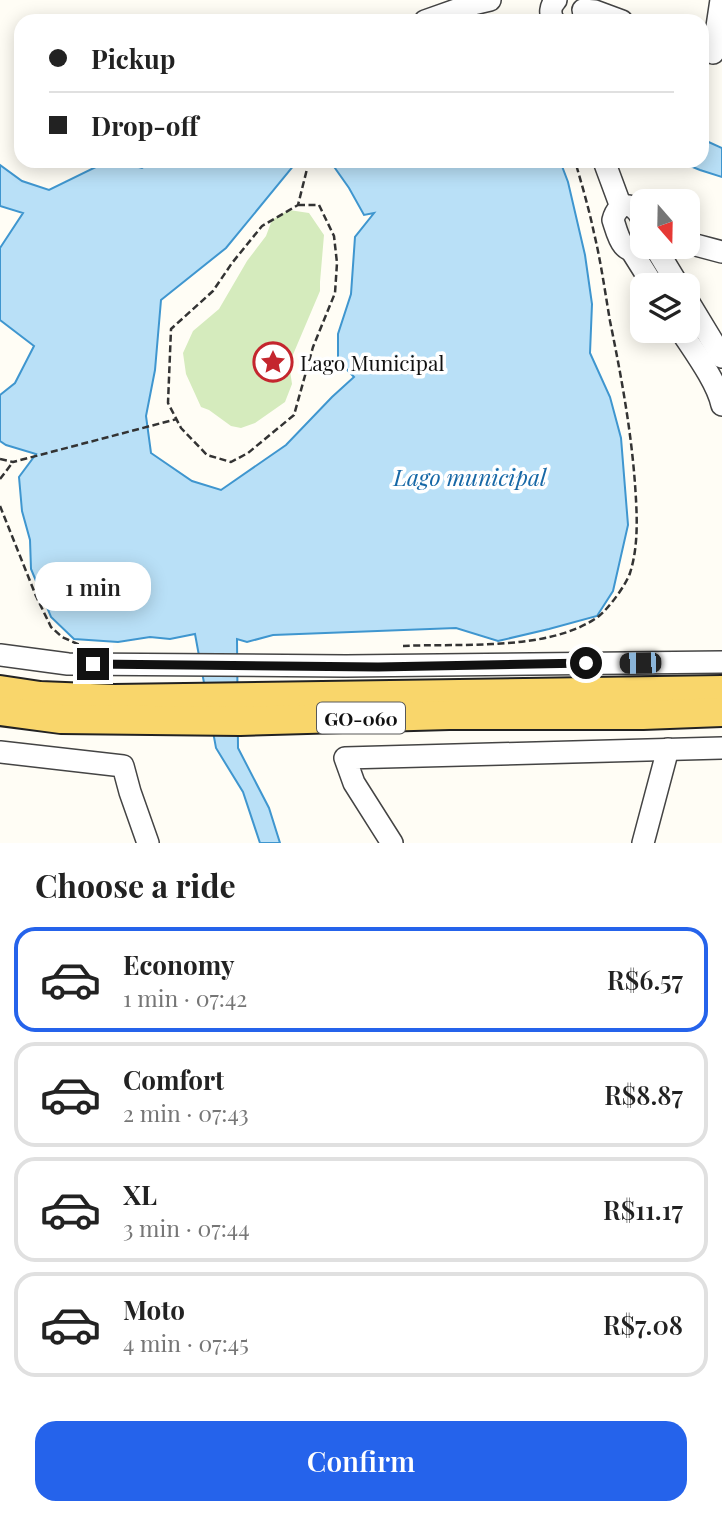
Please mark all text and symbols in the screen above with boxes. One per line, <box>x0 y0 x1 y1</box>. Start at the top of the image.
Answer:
text: Pickup <box>91 41 175 76</box>
text: Drop-off <box>91 108 198 143</box>
north arrow <box>630 189 700 259</box>
map controls <box>630 189 700 343</box>
button: layers <box>630 273 700 343</box>
place icon: Lago Municipal <box>252 341 294 383</box>
place label: Lago Municipal <box>300 348 444 376</box>
water label: Lago municipal <box>393 461 548 492</box>
callout: 1 min <box>35 562 151 612</box>
text: 1 min <box>65 571 121 602</box>
route start <box>570 647 602 679</box>
route end <box>77 648 109 680</box>
car <box>619 652 662 674</box>
road number: GO-060 <box>317 702 405 734</box>
text: Choose a ride <box>35 863 236 906</box>
text: Economy <box>123 947 234 982</box>
icon: car <box>39 948 102 1011</box>
text: R$6.57 <box>607 962 683 997</box>
text: 1 min · 07:42 <box>123 982 247 1013</box>
text: Comfort <box>123 1062 224 1097</box>
icon: car <box>39 1063 102 1126</box>
text: R$8.87 <box>604 1077 683 1112</box>
text: 2 min · 07:43 <box>123 1097 249 1128</box>
text: XL <box>123 1177 157 1212</box>
icon: car <box>39 1178 102 1241</box>
text: R$11.17 <box>603 1192 683 1227</box>
text: 3 min · 07:44 <box>123 1212 250 1243</box>
text: Moto <box>123 1292 185 1327</box>
icon: car <box>39 1293 102 1356</box>
text: R$7.08 <box>603 1307 683 1342</box>
text: 4 min · 07:45 <box>123 1327 249 1358</box>
button: Confirm <box>35 1421 687 1501</box>

